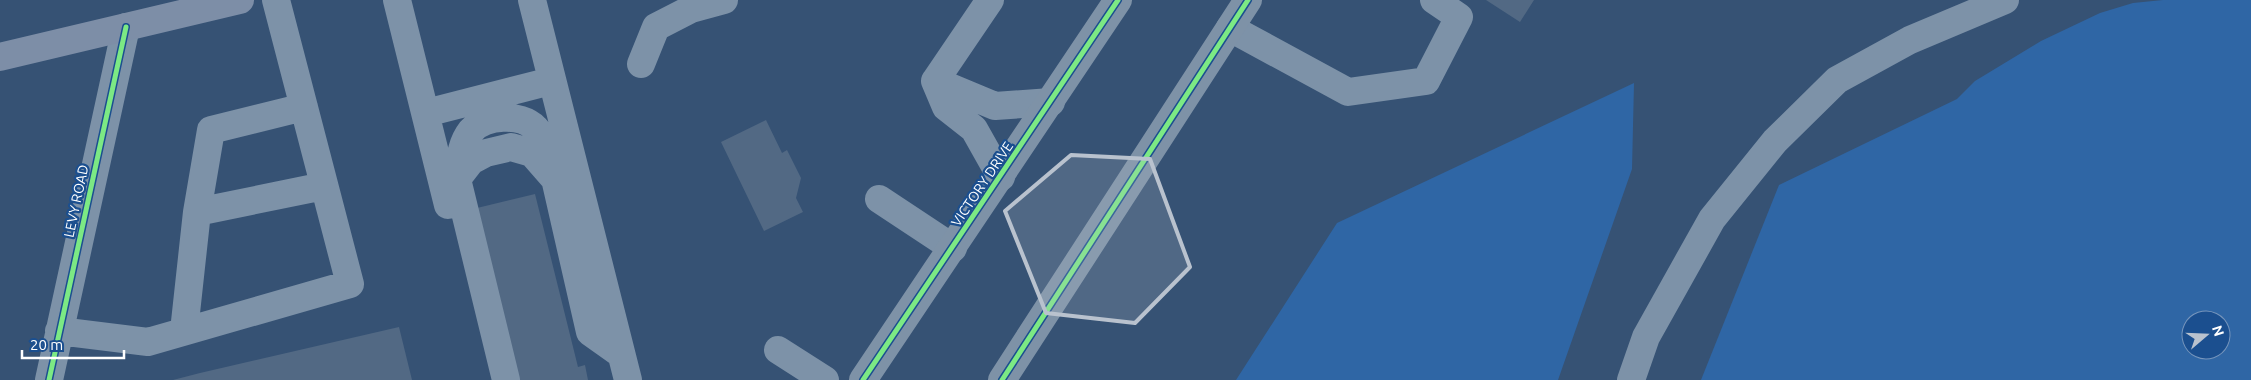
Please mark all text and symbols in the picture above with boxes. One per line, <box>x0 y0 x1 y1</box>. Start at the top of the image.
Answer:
street label: VICTORY DRIVE <box>948 139 1016 229</box>
street label: LEVY ROAD <box>60 163 92 239</box>
north arrow <box>2181 310 2231 360</box>
text: N <box>2209 323 2228 338</box>
scale bar <box>22 328 125 360</box>
text: 20 m <box>30 336 63 353</box>

